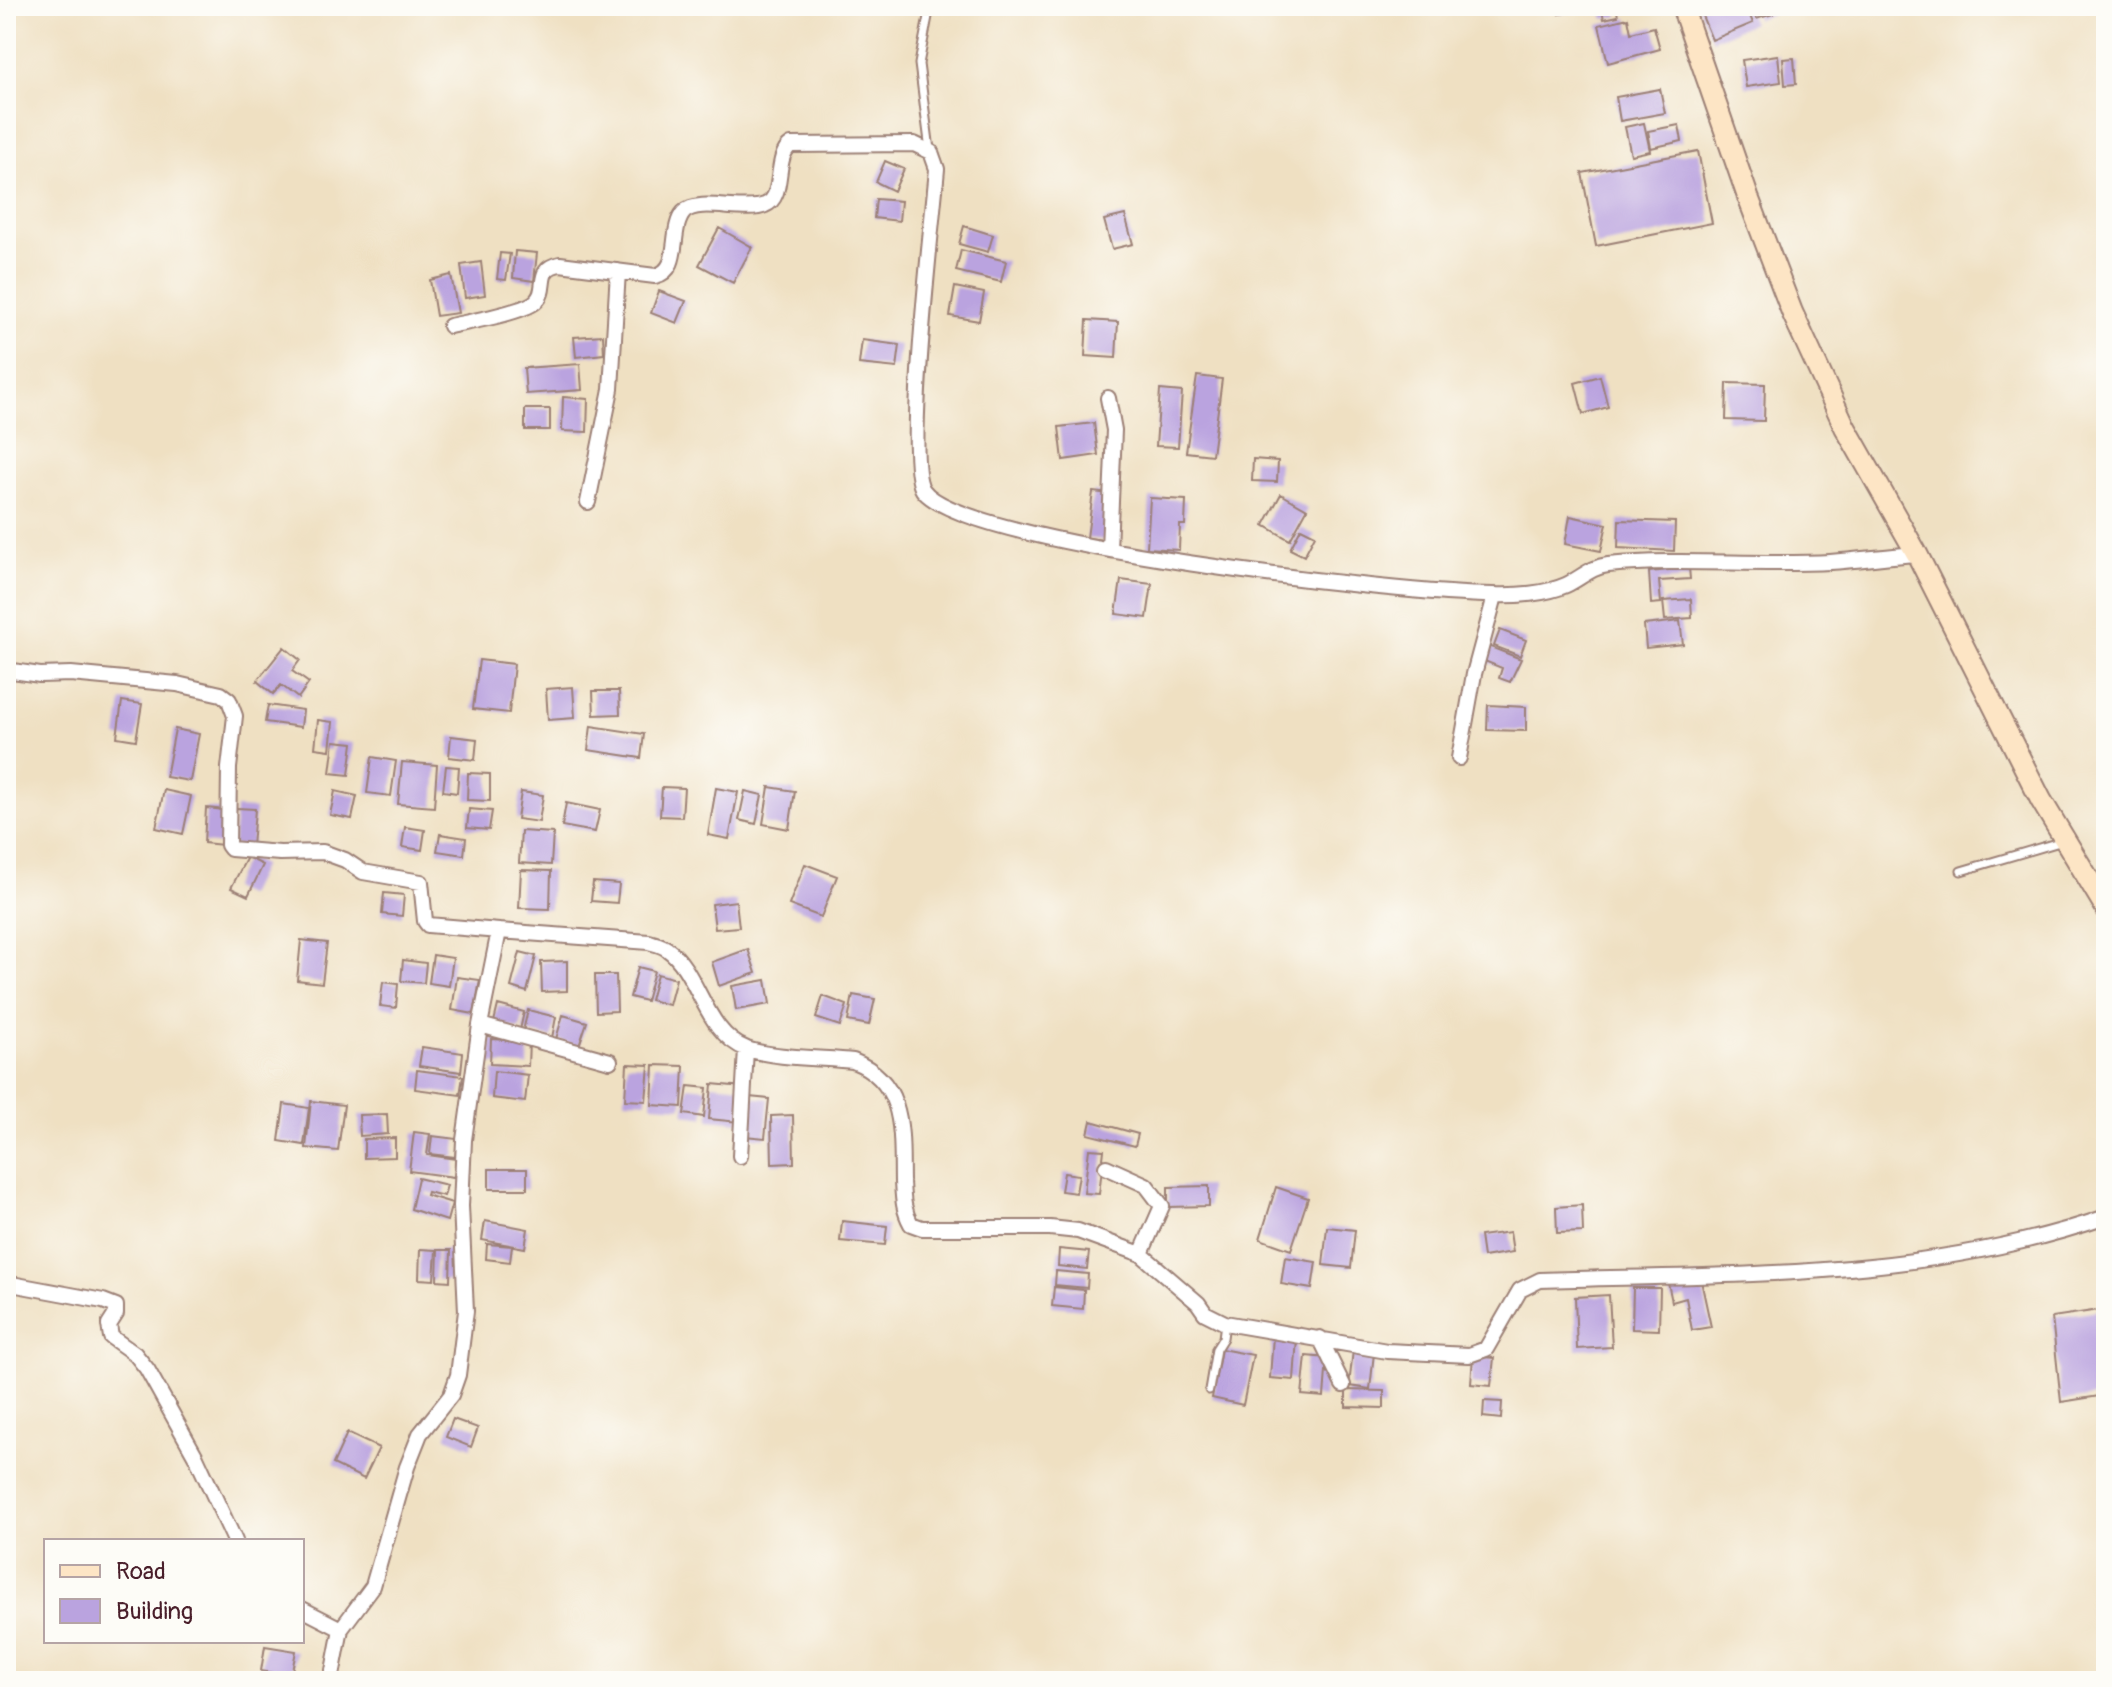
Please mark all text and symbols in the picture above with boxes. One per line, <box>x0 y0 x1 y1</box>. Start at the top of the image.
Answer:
legend <box>44 1539 304 1643</box>
text: Road <box>116 1557 166 1586</box>
text: Building <box>116 1597 193 1626</box>

